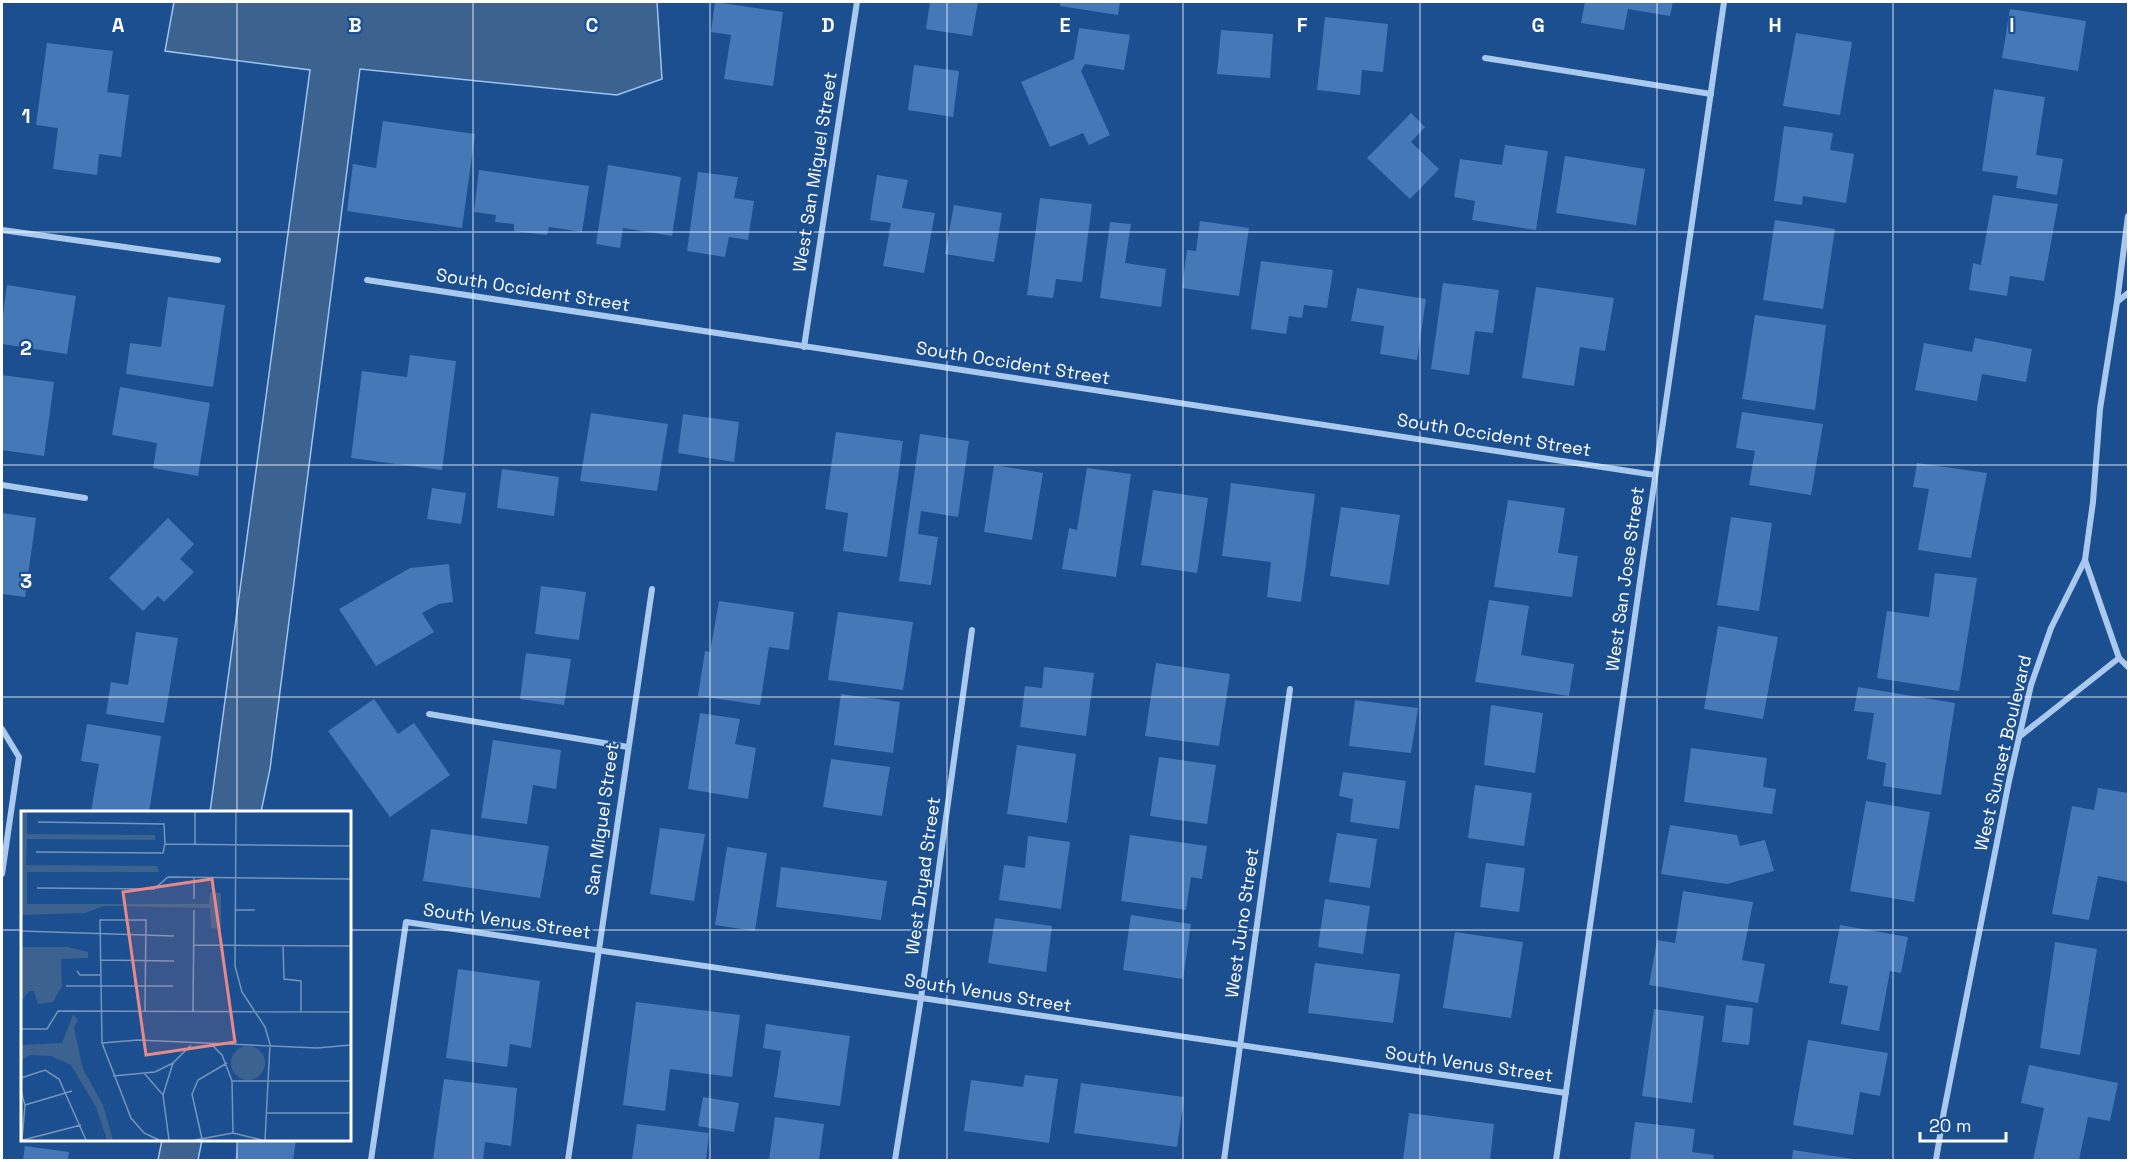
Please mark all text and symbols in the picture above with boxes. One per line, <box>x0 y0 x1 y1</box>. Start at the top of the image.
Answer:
text: A <box>112 12 125 38</box>
text: B <box>348 12 362 38</box>
text: C <box>586 12 599 38</box>
text: D <box>821 12 835 38</box>
text: E <box>1059 12 1071 38</box>
text: F <box>1297 12 1308 38</box>
text: G <box>1531 12 1545 38</box>
text: H <box>1768 12 1782 38</box>
text: I <box>2009 12 2015 38</box>
street label: West San Miguel Street <box>787 70 842 274</box>
text: 1 <box>21 103 31 129</box>
street label: South Occident Street <box>434 263 632 316</box>
text: 2 <box>20 335 32 361</box>
street label: South Occident Street <box>914 336 1112 389</box>
street label: South Occident Street <box>1395 408 1593 461</box>
street label: West San Jose Street <box>1600 485 1649 673</box>
text: 3 <box>20 568 32 594</box>
street label: West Sunset Boulevard <box>1969 653 2036 853</box>
street label: San Miguel Street <box>579 741 624 897</box>
street label: West Dryad Street <box>900 795 945 956</box>
inset map <box>21 811 351 1141</box>
street label: West Juno Street <box>1220 846 1263 999</box>
street label: South Venus Street <box>422 897 592 944</box>
street label: South Venus Street <box>903 968 1073 1017</box>
street label: South Venus Street <box>1384 1040 1554 1087</box>
scale bar <box>1920 1105 2006 1143</box>
text: 20 m <box>1929 1114 1972 1137</box>

